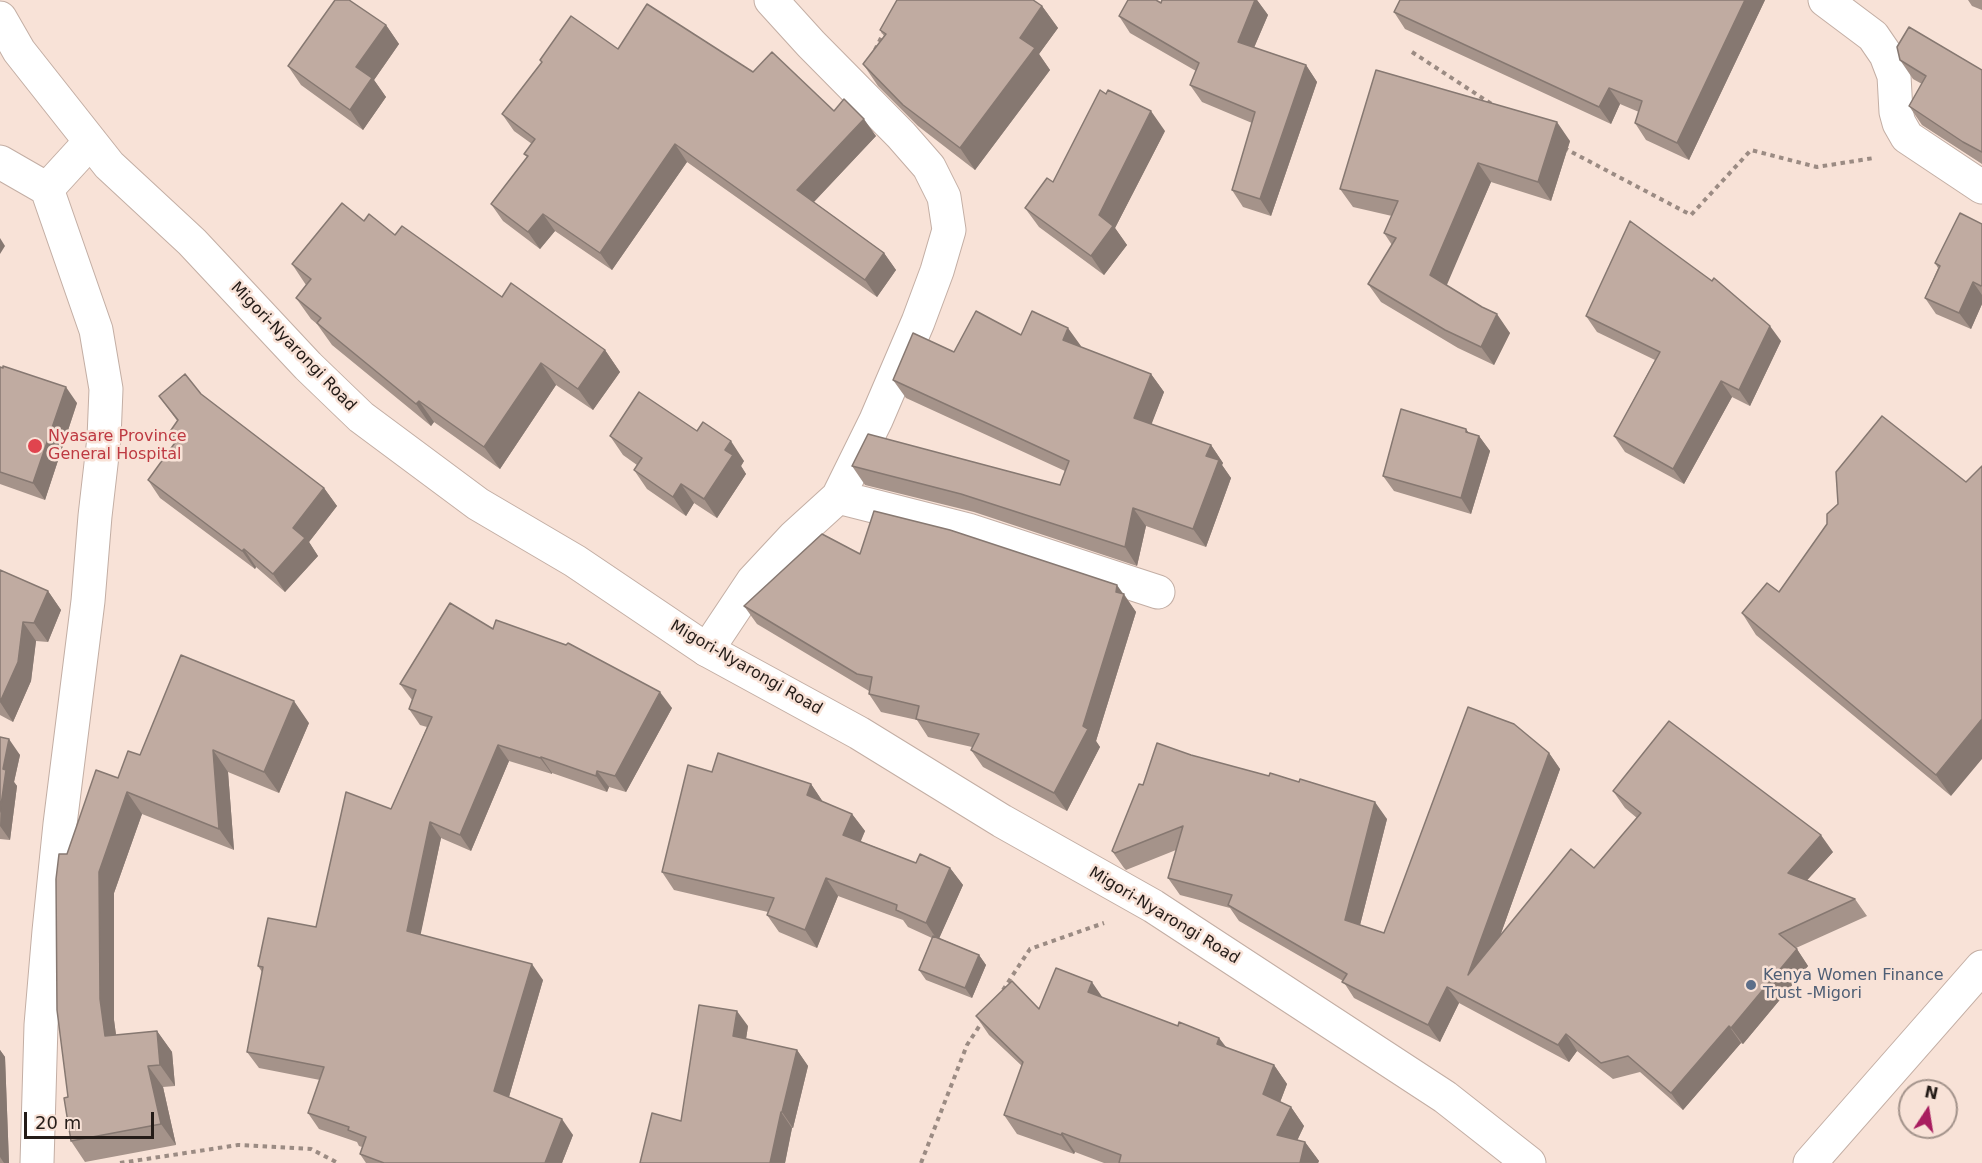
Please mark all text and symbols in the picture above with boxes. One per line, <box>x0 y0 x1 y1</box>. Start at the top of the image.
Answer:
street label: Migori-Nyarongi Road <box>226 278 360 416</box>
place label: Nyasare Province General Hospital <box>48 427 187 465</box>
marker: Nyasare Province General Hospital <box>26 437 44 455</box>
street label: Migori-Nyarongi Road <box>667 617 825 719</box>
street label: Migori-Nyarongi Road <box>1085 863 1243 969</box>
place label: Kenya Women Finance Trust -Migori <box>1763 966 1944 1004</box>
marker: Kenya Women Finance Trust -Migori <box>1744 978 1758 992</box>
north arrow <box>1898 1079 1958 1139</box>
text: N <box>1923 1082 1940 1104</box>
scale bar <box>27 1100 158 1138</box>
text: 20 m <box>35 1112 81 1133</box>

